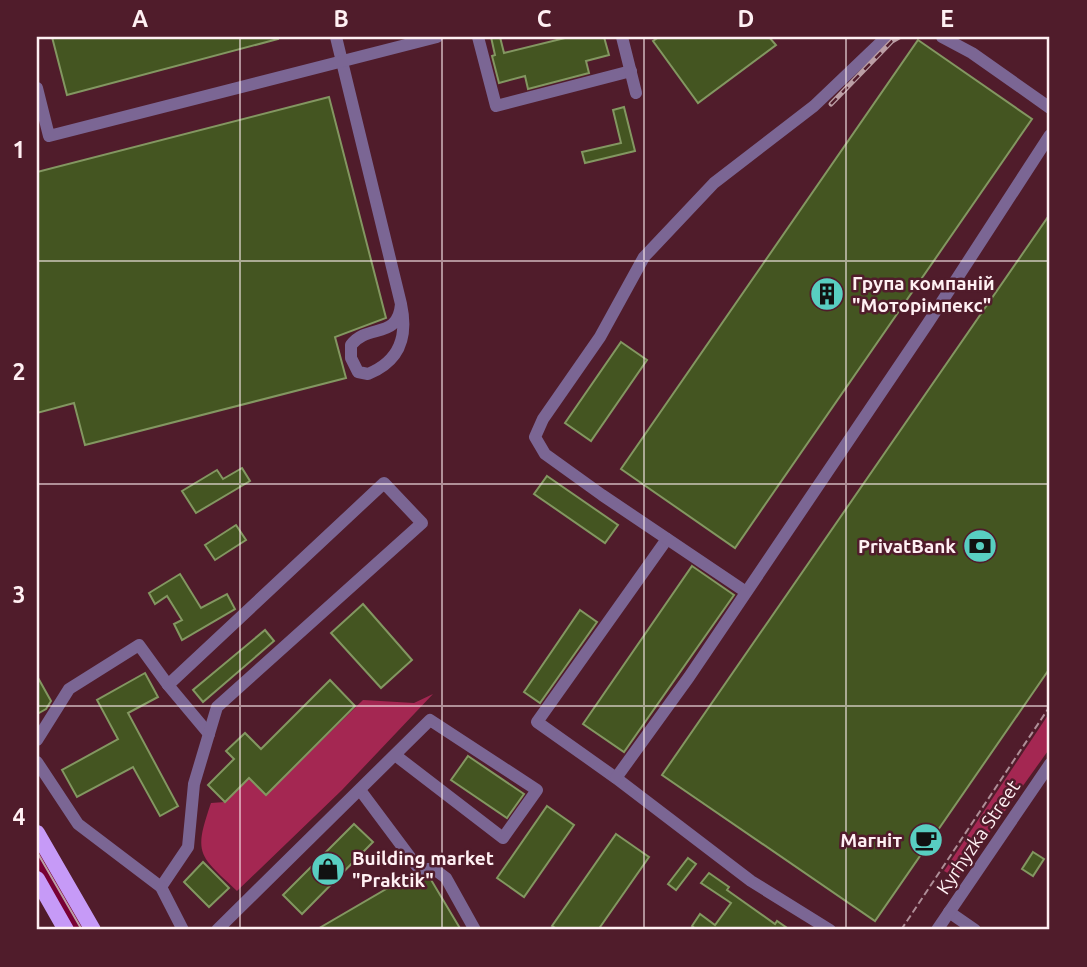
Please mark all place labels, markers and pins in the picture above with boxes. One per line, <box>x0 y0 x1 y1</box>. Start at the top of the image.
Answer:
place label: Група компаній "Моторімпекс" <box>852 272 995 316</box>
building icon: Група компаній "Моторімпекс" <box>808 275 846 313</box>
bank icon: PrivatBank <box>961 527 999 565</box>
place label: PrivatBank <box>858 535 956 557</box>
cafe icon: Магніт <box>907 821 945 859</box>
place label: Магніт <box>840 829 902 851</box>
place label: Building market "Praktik" <box>352 847 494 891</box>
shop icon: Building market "Praktik" <box>309 850 347 888</box>

